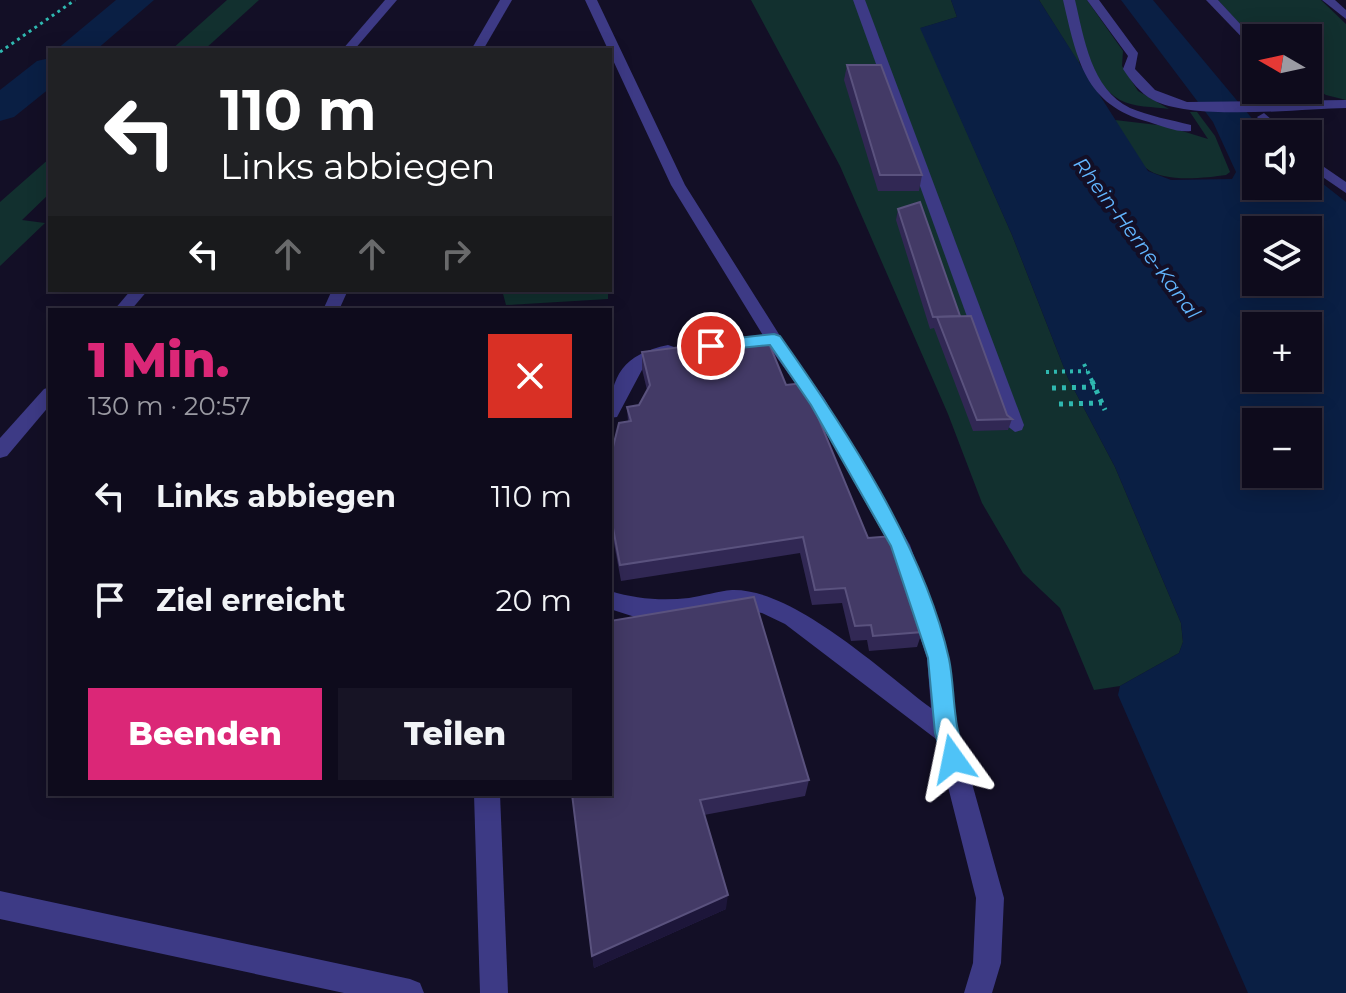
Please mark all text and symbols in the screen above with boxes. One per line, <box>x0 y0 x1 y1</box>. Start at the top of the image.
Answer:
north arrow <box>1242 24 1322 104</box>
map controls <box>1242 24 1322 488</box>
text: 110 m <box>220 76 377 144</box>
icon: left <box>88 80 192 184</box>
button: sound <box>1242 120 1322 200</box>
text: Links abbiegen <box>220 144 495 188</box>
water label: Rhein-Herne-Kanal <box>1068 153 1206 324</box>
button: layers <box>1242 216 1322 296</box>
icon: left <box>182 232 226 276</box>
icon: ahead <box>266 232 310 276</box>
icon: ahead <box>350 232 394 276</box>
icon: right <box>434 232 478 276</box>
pin <box>677 312 745 380</box>
button: + <box>1242 312 1322 392</box>
icon: arrive <box>689 324 733 368</box>
text: 1 Min. <box>88 331 229 389</box>
button: close <box>488 334 572 418</box>
text: 130 m · 20:57 <box>88 390 251 422</box>
button: − <box>1242 408 1322 488</box>
icon: left <box>88 474 132 518</box>
text: Links abbiegen <box>156 478 396 515</box>
text: 110 m <box>491 478 572 515</box>
icon: arrive <box>88 578 132 622</box>
text: Ziel erreicht <box>156 582 345 619</box>
text: 20 m <box>495 582 572 619</box>
button: Beenden <box>88 688 322 780</box>
button: Teilen <box>338 688 572 780</box>
position arrow <box>911 717 995 801</box>

